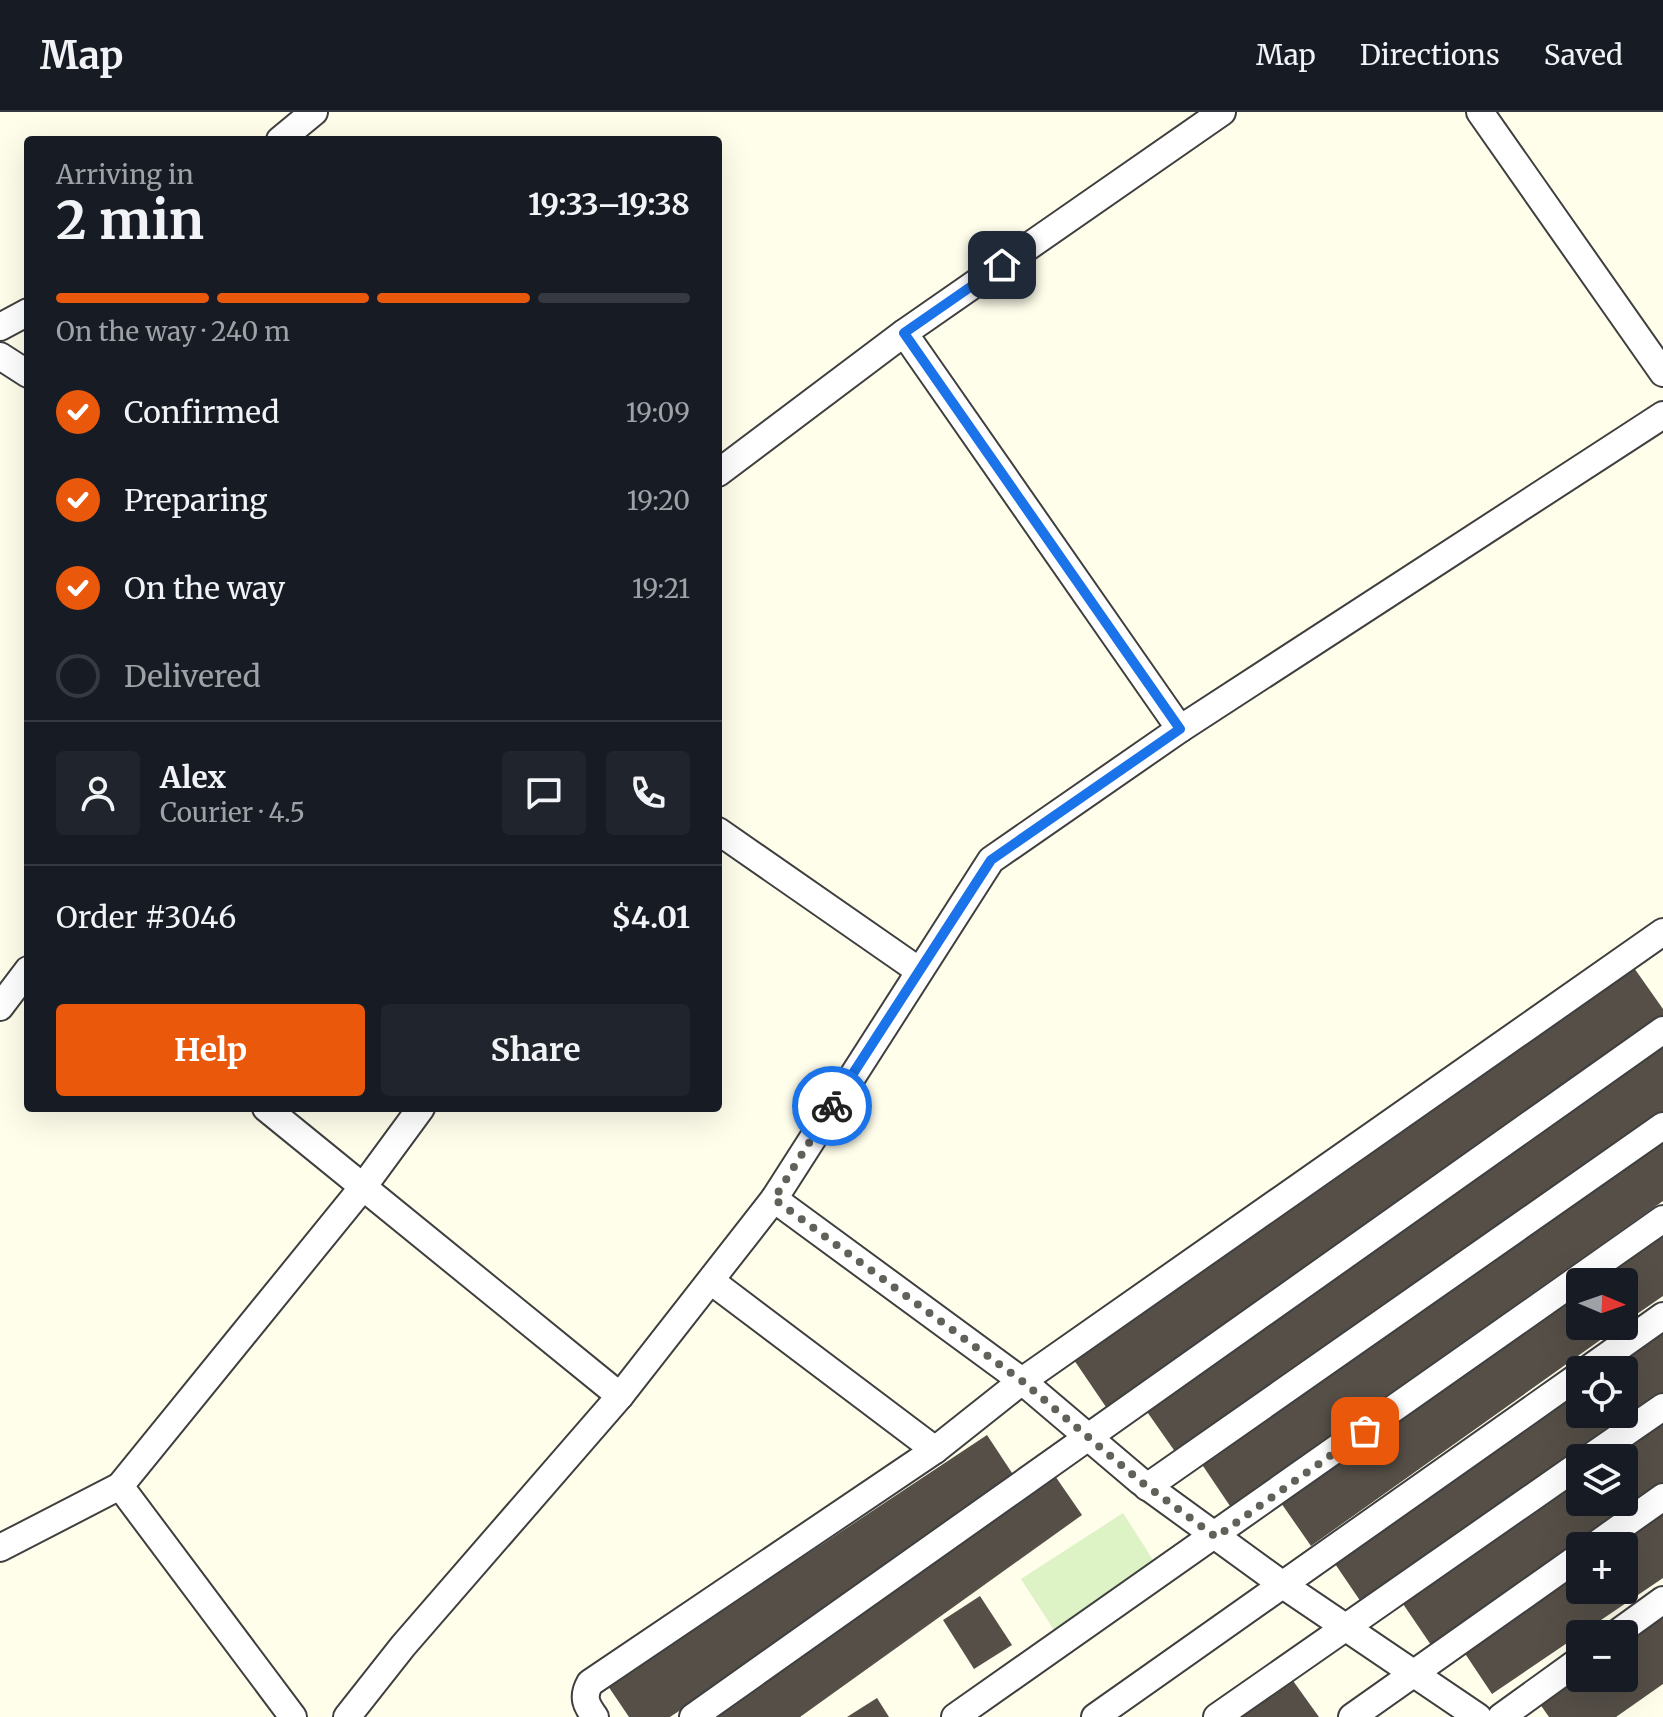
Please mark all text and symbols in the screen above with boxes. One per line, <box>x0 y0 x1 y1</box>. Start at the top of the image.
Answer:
text: Map <box>40 32 124 79</box>
text: Map <box>1256 37 1316 73</box>
text: Directions <box>1360 37 1500 73</box>
text: Saved <box>1544 37 1623 73</box>
text: Arriving in <box>56 158 194 191</box>
text: 19:33–19:38 <box>528 185 690 223</box>
text: 2 min <box>56 188 204 253</box>
pin <box>968 231 1036 299</box>
icon: home <box>980 243 1024 287</box>
text: On the way · 240 m <box>56 315 290 348</box>
icon: check <box>56 390 100 434</box>
text: Confirmed <box>124 393 279 431</box>
text: 19:09 <box>626 396 690 429</box>
icon: check <box>56 478 100 522</box>
text: Preparing <box>124 481 267 519</box>
text: 19:20 <box>627 484 690 517</box>
icon: check <box>56 566 100 610</box>
text: On the way <box>124 569 285 607</box>
text: 19:21 <box>632 572 690 605</box>
text: Delivered <box>124 657 261 695</box>
button: person <box>56 751 140 835</box>
button: chat <box>502 751 586 835</box>
button: phone <box>606 751 690 835</box>
text: Alex <box>160 758 226 796</box>
text: Courier · 4.5 <box>160 796 305 829</box>
text: Order #3046 <box>56 898 236 936</box>
text: $4.01 <box>611 898 690 936</box>
button: Help <box>56 1004 365 1096</box>
button: Share <box>381 1004 690 1096</box>
courier <box>792 1066 872 1146</box>
icon: bike <box>810 1084 854 1128</box>
north arrow <box>1566 1268 1638 1340</box>
map controls <box>1566 1268 1638 1692</box>
button: locate <box>1566 1356 1638 1428</box>
pin <box>1331 1397 1399 1465</box>
icon: bag <box>1343 1409 1387 1453</box>
button: layers <box>1566 1444 1638 1516</box>
button: + <box>1566 1532 1638 1604</box>
button: − <box>1566 1620 1638 1692</box>

